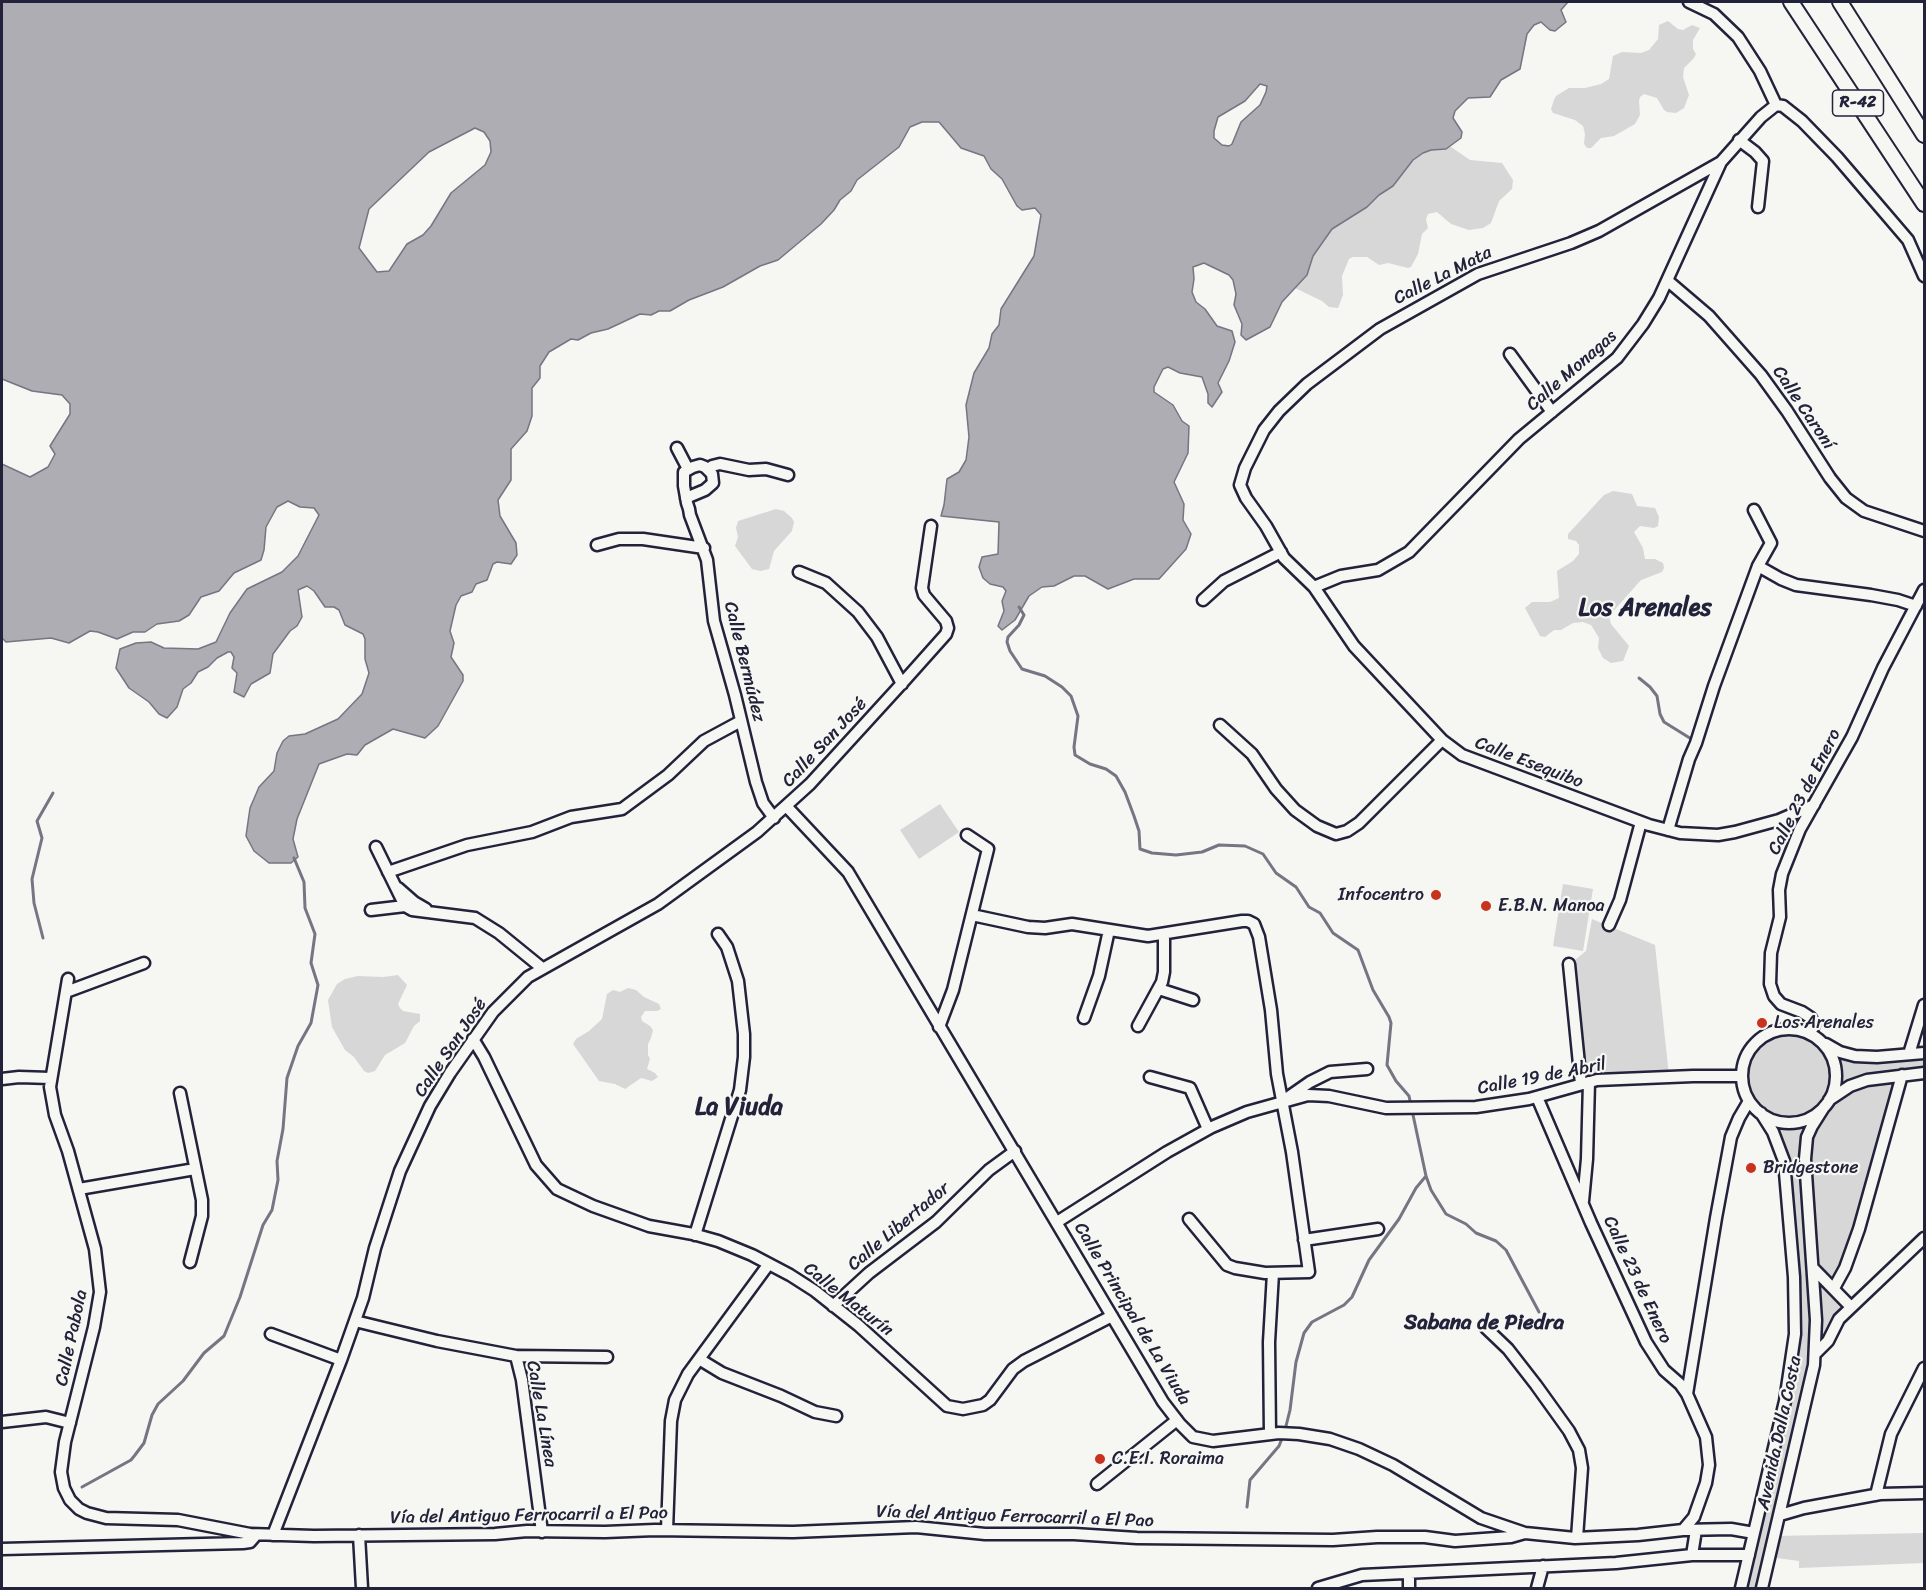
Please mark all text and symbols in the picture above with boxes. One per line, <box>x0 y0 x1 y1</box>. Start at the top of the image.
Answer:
road number: R-42 <box>1832 90 1884 116</box>
street label: Calle La Mata <box>1390 242 1496 310</box>
street label: Calle Monagas <box>1522 326 1622 416</box>
street label: Calle Caroní <box>1767 362 1839 454</box>
district label: Los Arenales <box>1579 595 1711 623</box>
street label: Calle Bermúdez <box>719 600 769 724</box>
street label: Calle San José <box>778 694 872 792</box>
street label: Calle 23 de Enero <box>1764 725 1846 859</box>
street label: Calle Esequibo <box>1472 732 1586 794</box>
place label: Infocentro <box>1338 884 1424 906</box>
marker: Infocentro <box>1429 888 1443 902</box>
place label: E.B.N. Manoa <box>1498 895 1605 917</box>
marker: E.B.N. Manoa <box>1479 899 1493 913</box>
street label: Calle San José <box>410 995 492 1101</box>
place label: Los Arenales <box>1774 1012 1874 1034</box>
marker: Los Arenales <box>1755 1016 1769 1030</box>
street label: Calle 19 de Abril <box>1476 1054 1608 1100</box>
district label: La Viuda <box>695 1094 783 1122</box>
place label: Bridgestone <box>1763 1157 1859 1179</box>
marker: Bridgestone <box>1744 1161 1758 1175</box>
street label: Calle Libertador <box>844 1178 954 1276</box>
street label: Calle 23 de Enero <box>1598 1213 1676 1347</box>
street label: Calle Principal de La Viuda <box>1069 1219 1195 1409</box>
street label: Calle Maturín <box>799 1258 897 1342</box>
street label: Calle Pabola <box>51 1288 93 1388</box>
district label: Sabana de Piedra <box>1404 1311 1564 1337</box>
street label: Avenida Dalla Costa <box>1753 1354 1807 1512</box>
street label: Calle La Línea <box>521 1359 561 1469</box>
place label: C.E.I. Roraima <box>1112 1448 1224 1470</box>
marker: C.E.I. Roraima <box>1093 1452 1107 1466</box>
street label: Vía del Antiguo Ferrocarril a El Pao <box>876 1501 1154 1533</box>
street label: Vía del Antiguo Ferrocarril a El Pao <box>390 1503 668 1529</box>

